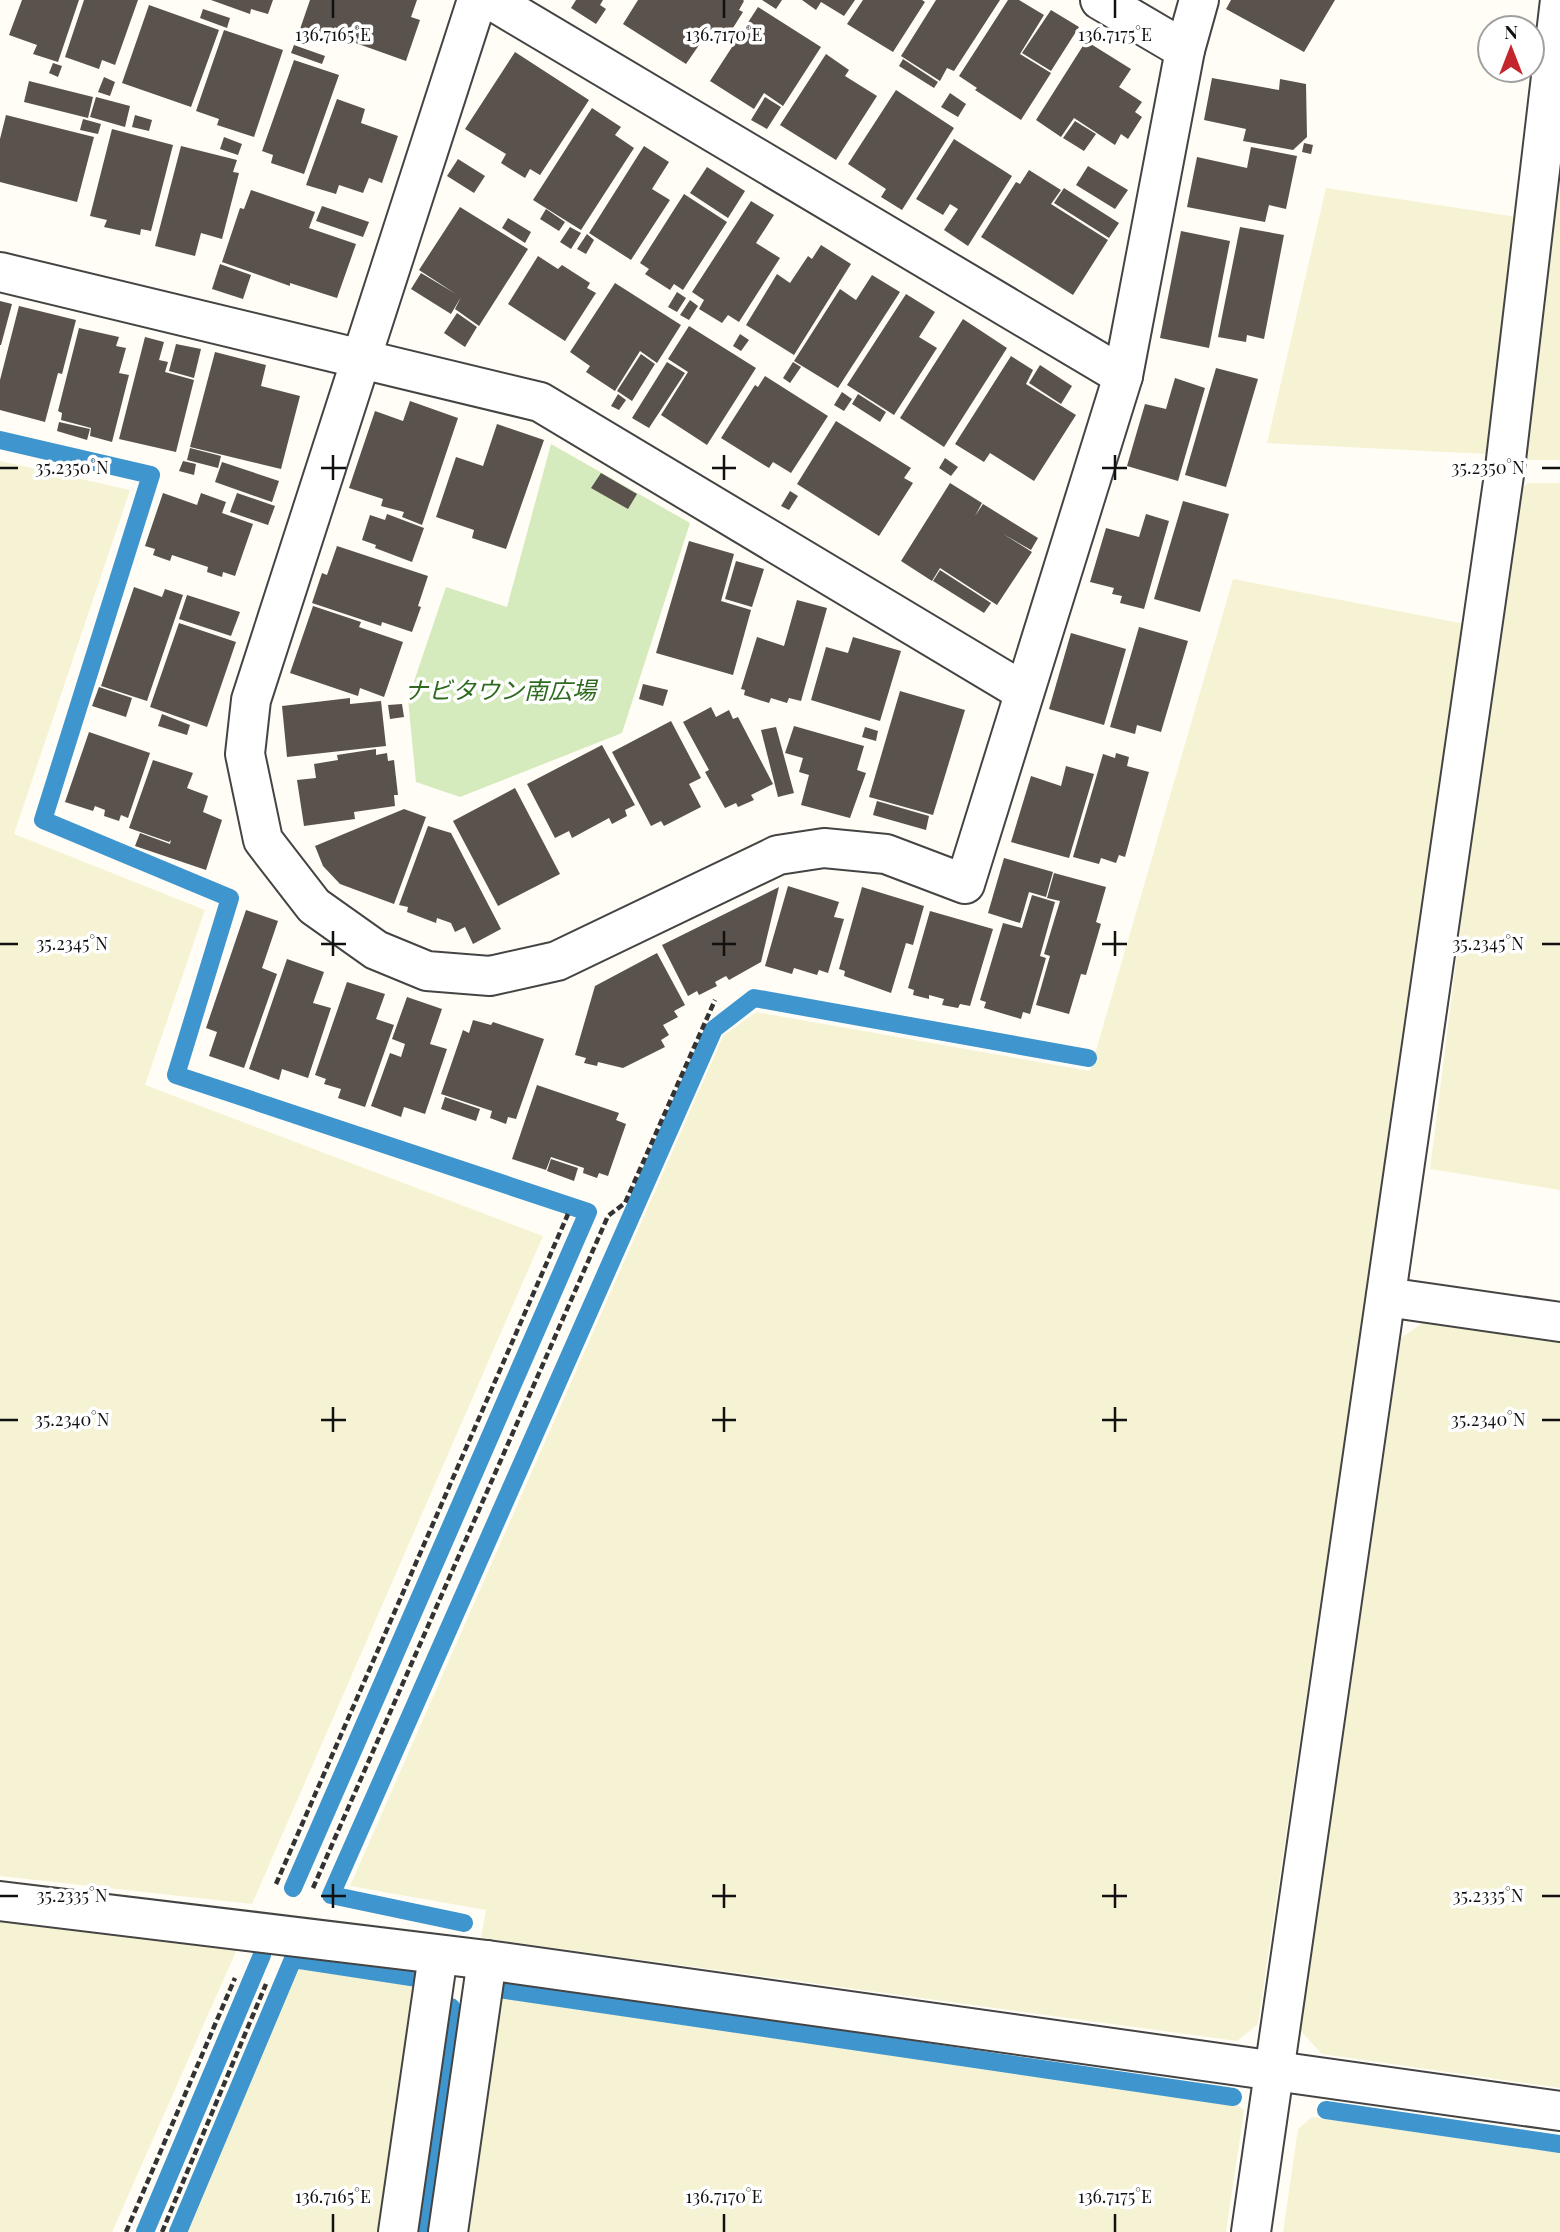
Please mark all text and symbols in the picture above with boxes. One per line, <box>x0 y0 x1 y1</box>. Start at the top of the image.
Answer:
north arrow <box>1476 14 1546 84</box>
text: N <box>1504 18 1518 44</box>
text: 136.7165°E <box>295 22 371 46</box>
text: 136.7170°E <box>686 22 762 46</box>
text: 136.7175°E <box>1078 22 1152 46</box>
text: 35.2350°N <box>35 455 109 479</box>
text: 35.2350°N <box>1451 455 1525 479</box>
park label: ナビタウン南広場 <box>404 673 599 705</box>
text: 35.2345°N <box>36 931 108 955</box>
text: 35.2345°N <box>1452 931 1524 955</box>
text: 35.2340°N <box>35 1407 110 1431</box>
text: 35.2340°N <box>1451 1407 1526 1431</box>
text: 35.2335°N <box>37 1883 108 1907</box>
text: 35.2335°N <box>1453 1883 1524 1907</box>
text: 136.7165°E <box>295 2184 371 2208</box>
text: 136.7170°E <box>686 2184 762 2208</box>
text: 136.7175°E <box>1078 2184 1152 2208</box>

